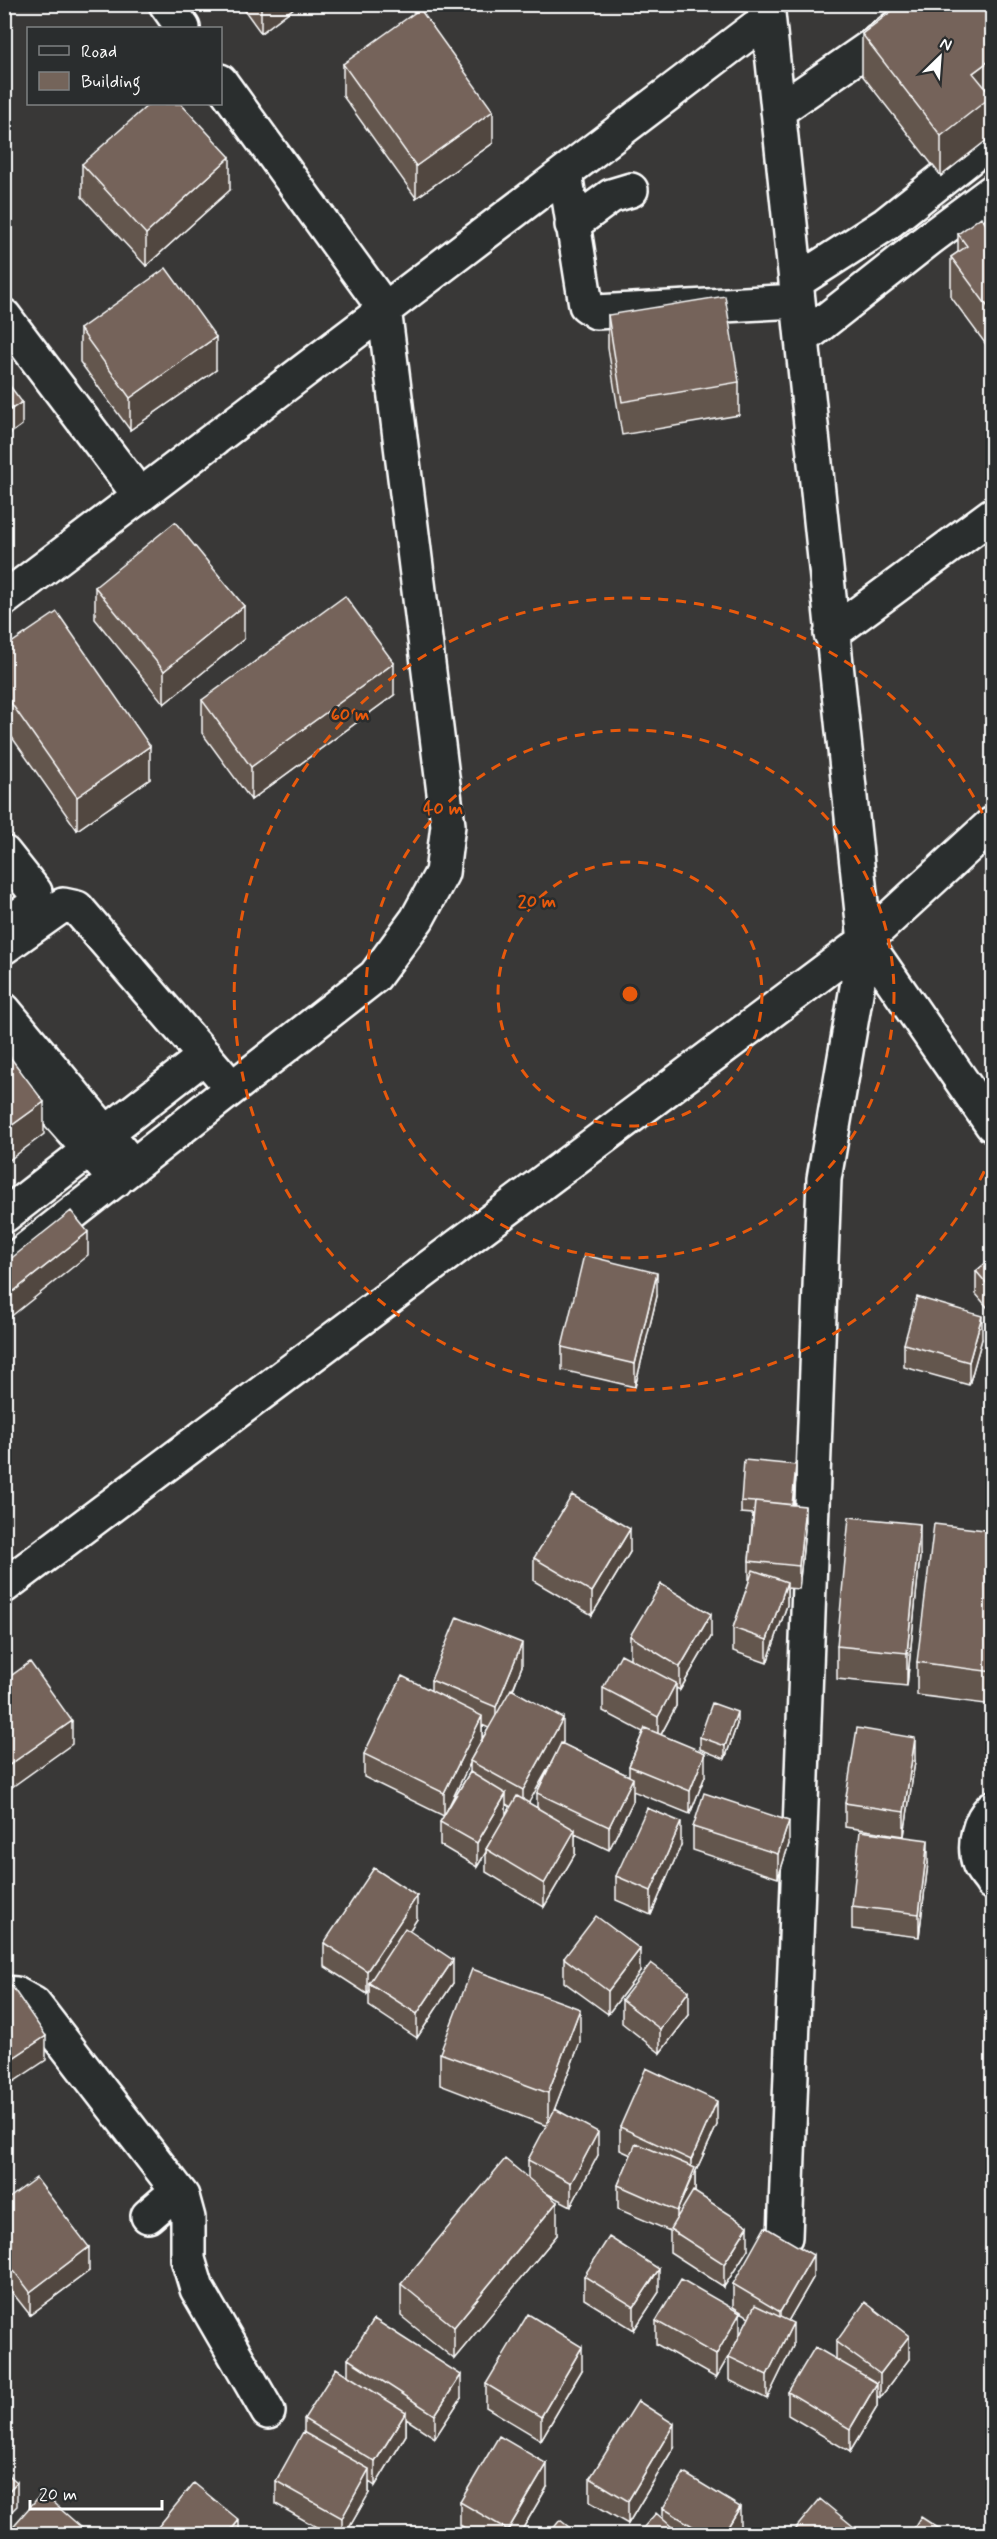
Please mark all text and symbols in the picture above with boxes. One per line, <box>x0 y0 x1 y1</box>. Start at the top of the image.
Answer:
legend <box>27 27 222 105</box>
north arrow <box>910 27 970 87</box>
text: N <box>936 33 955 57</box>
text: Road <box>81 40 117 64</box>
text: Building <box>81 70 141 96</box>
text: 60 m <box>331 703 369 727</box>
text: 40 m <box>423 797 463 821</box>
text: 20 m <box>518 890 556 914</box>
centre of rings <box>620 984 640 1004</box>
scale bar <box>30 2473 162 2511</box>
text: 20 m <box>39 2483 77 2507</box>

